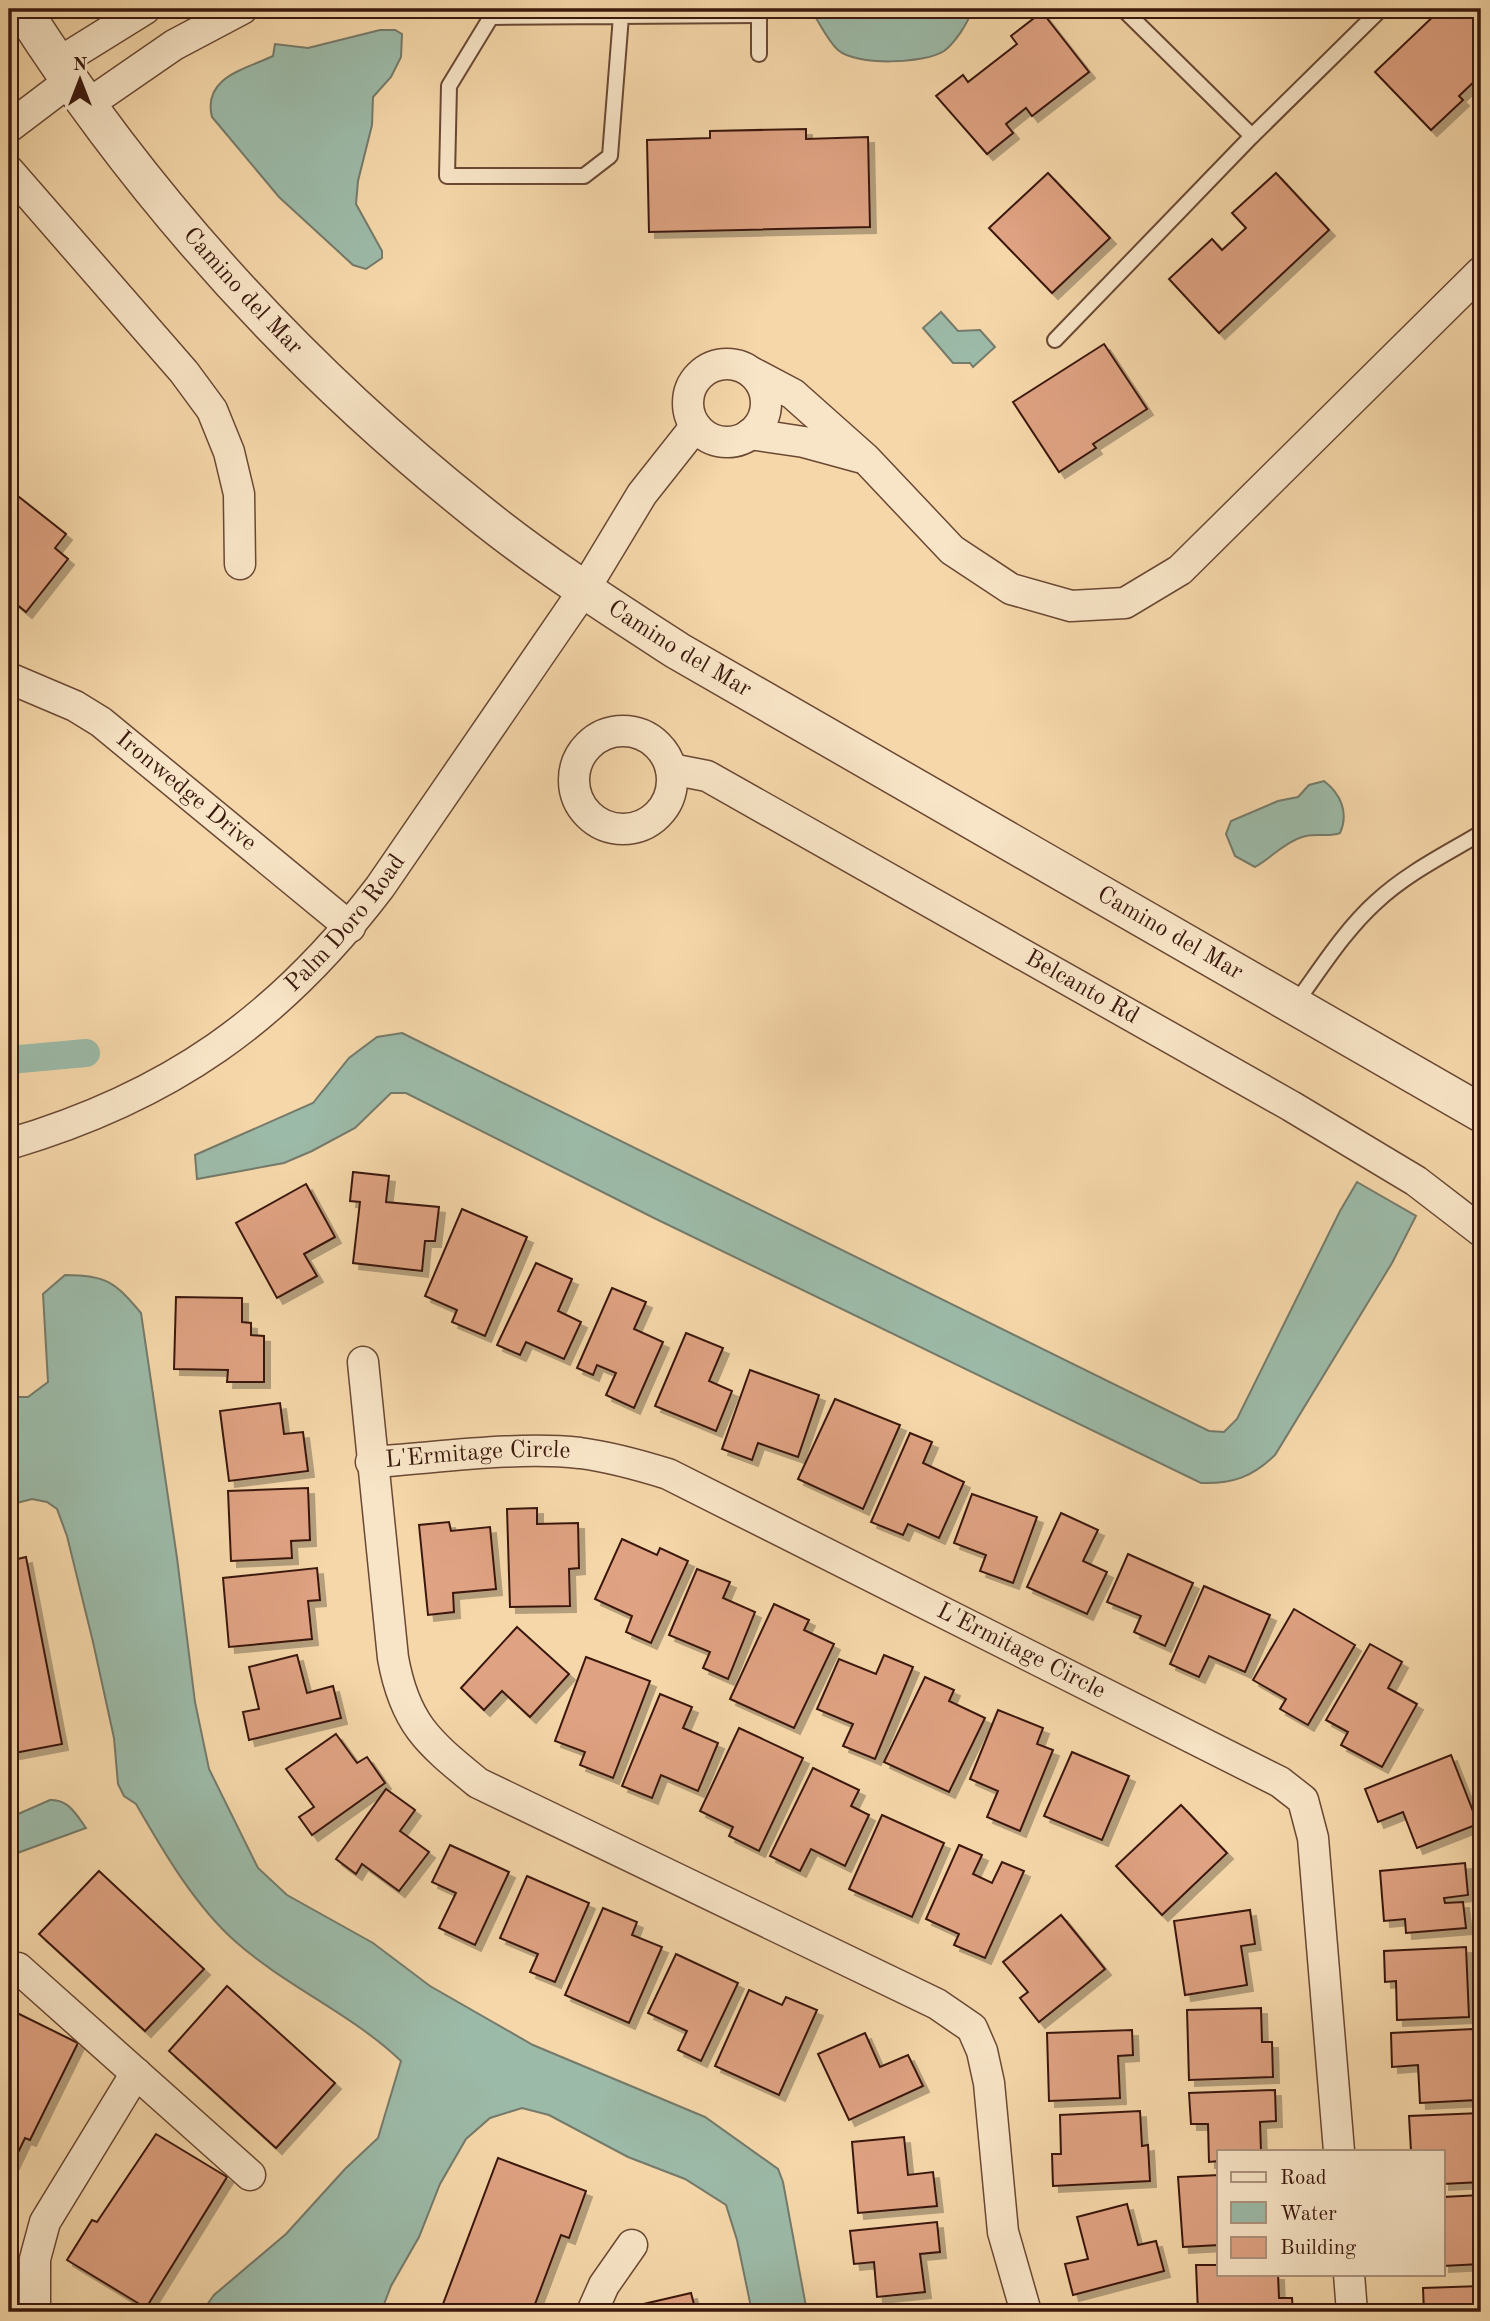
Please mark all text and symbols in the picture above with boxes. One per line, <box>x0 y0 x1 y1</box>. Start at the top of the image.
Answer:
north arrow <box>46 46 116 116</box>
text: N <box>73 56 88 75</box>
street label: Camino del Mar <box>178 224 307 360</box>
street label: Camino del Mar <box>603 597 755 703</box>
street label: Ironwedge Drive <box>111 727 260 856</box>
street label: Palm Doro Road <box>281 851 410 997</box>
street label: Camino del Mar <box>1093 883 1247 985</box>
street label: Belcanto Rd <box>1021 946 1142 1029</box>
street label: L'Ermitage Circle <box>384 1439 571 1473</box>
street label: L'Ermitage Circle <box>933 1599 1109 1704</box>
legend <box>1217 2150 1444 2276</box>
text: Road <box>1280 2168 1327 2189</box>
text: Water <box>1280 2204 1337 2225</box>
text: Building <box>1280 2238 1357 2259</box>

